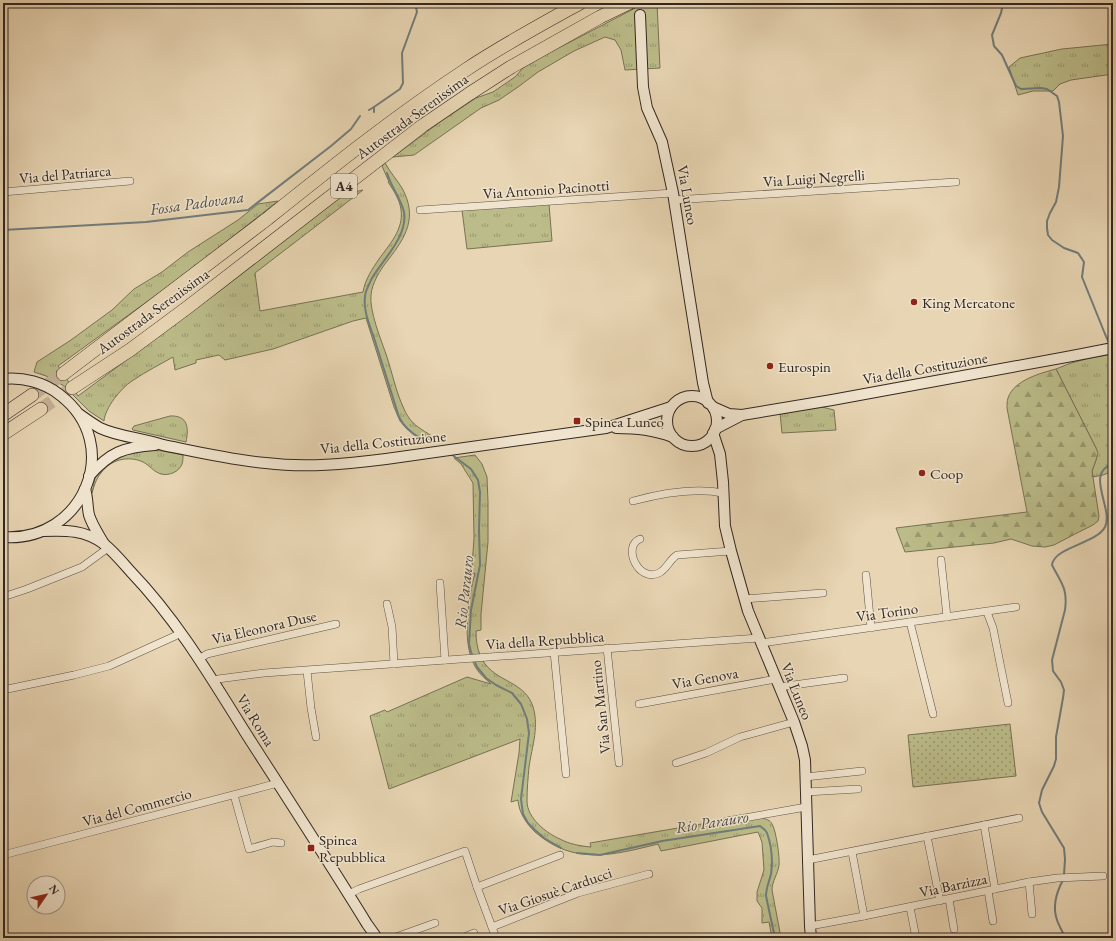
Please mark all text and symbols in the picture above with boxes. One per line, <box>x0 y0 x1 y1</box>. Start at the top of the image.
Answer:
street label: Autostrada Serenissima <box>351 69 472 164</box>
street label: Via del Patriarca <box>18 161 112 187</box>
street label: Via Luneo <box>673 164 703 226</box>
street label: Via Luigi Negrelli <box>762 165 866 191</box>
road number: A4 <box>331 174 357 198</box>
street label: Via Antonio Pacinotti <box>482 175 610 203</box>
water label: Fossa Padovana <box>147 186 246 220</box>
street label: Autostrada Serenissima <box>92 264 213 359</box>
place label: King Mercatone <box>922 293 1015 312</box>
marker: King Mercatone <box>909 297 919 307</box>
street label: Via della Costituzione <box>861 348 989 388</box>
place label: Eurospin <box>778 357 831 376</box>
marker: Eurospin <box>765 361 775 371</box>
place label: Spinea Luneo <box>585 412 664 431</box>
marker: Spinea Luneo <box>572 416 582 426</box>
street label: Via della Costituzione <box>319 426 447 458</box>
place label: Coop <box>930 464 964 483</box>
marker: Coop <box>917 468 927 478</box>
water label: Rio Parauro <box>450 554 478 630</box>
street label: Via Torino <box>855 598 919 626</box>
street label: Via Eleonora Duse <box>210 606 318 648</box>
street label: Via della Repubblica <box>485 626 605 654</box>
street label: Via San Martino <box>586 659 614 755</box>
street label: Via Luneo <box>777 660 817 722</box>
street label: Via Genova <box>671 663 739 693</box>
street label: Via Roma <box>233 690 279 750</box>
street label: Via del Commercio <box>80 783 194 831</box>
water label: Rio Parauro <box>674 806 750 838</box>
place label: Spinea Repubblica <box>319 830 386 866</box>
marker: Spinea Repubblica <box>306 843 316 853</box>
street label: Via Giosuè Carducci <box>496 863 615 919</box>
street label: Via Barzizza <box>917 869 989 901</box>
north arrow <box>26 875 66 915</box>
text: N <box>46 882 63 897</box>

